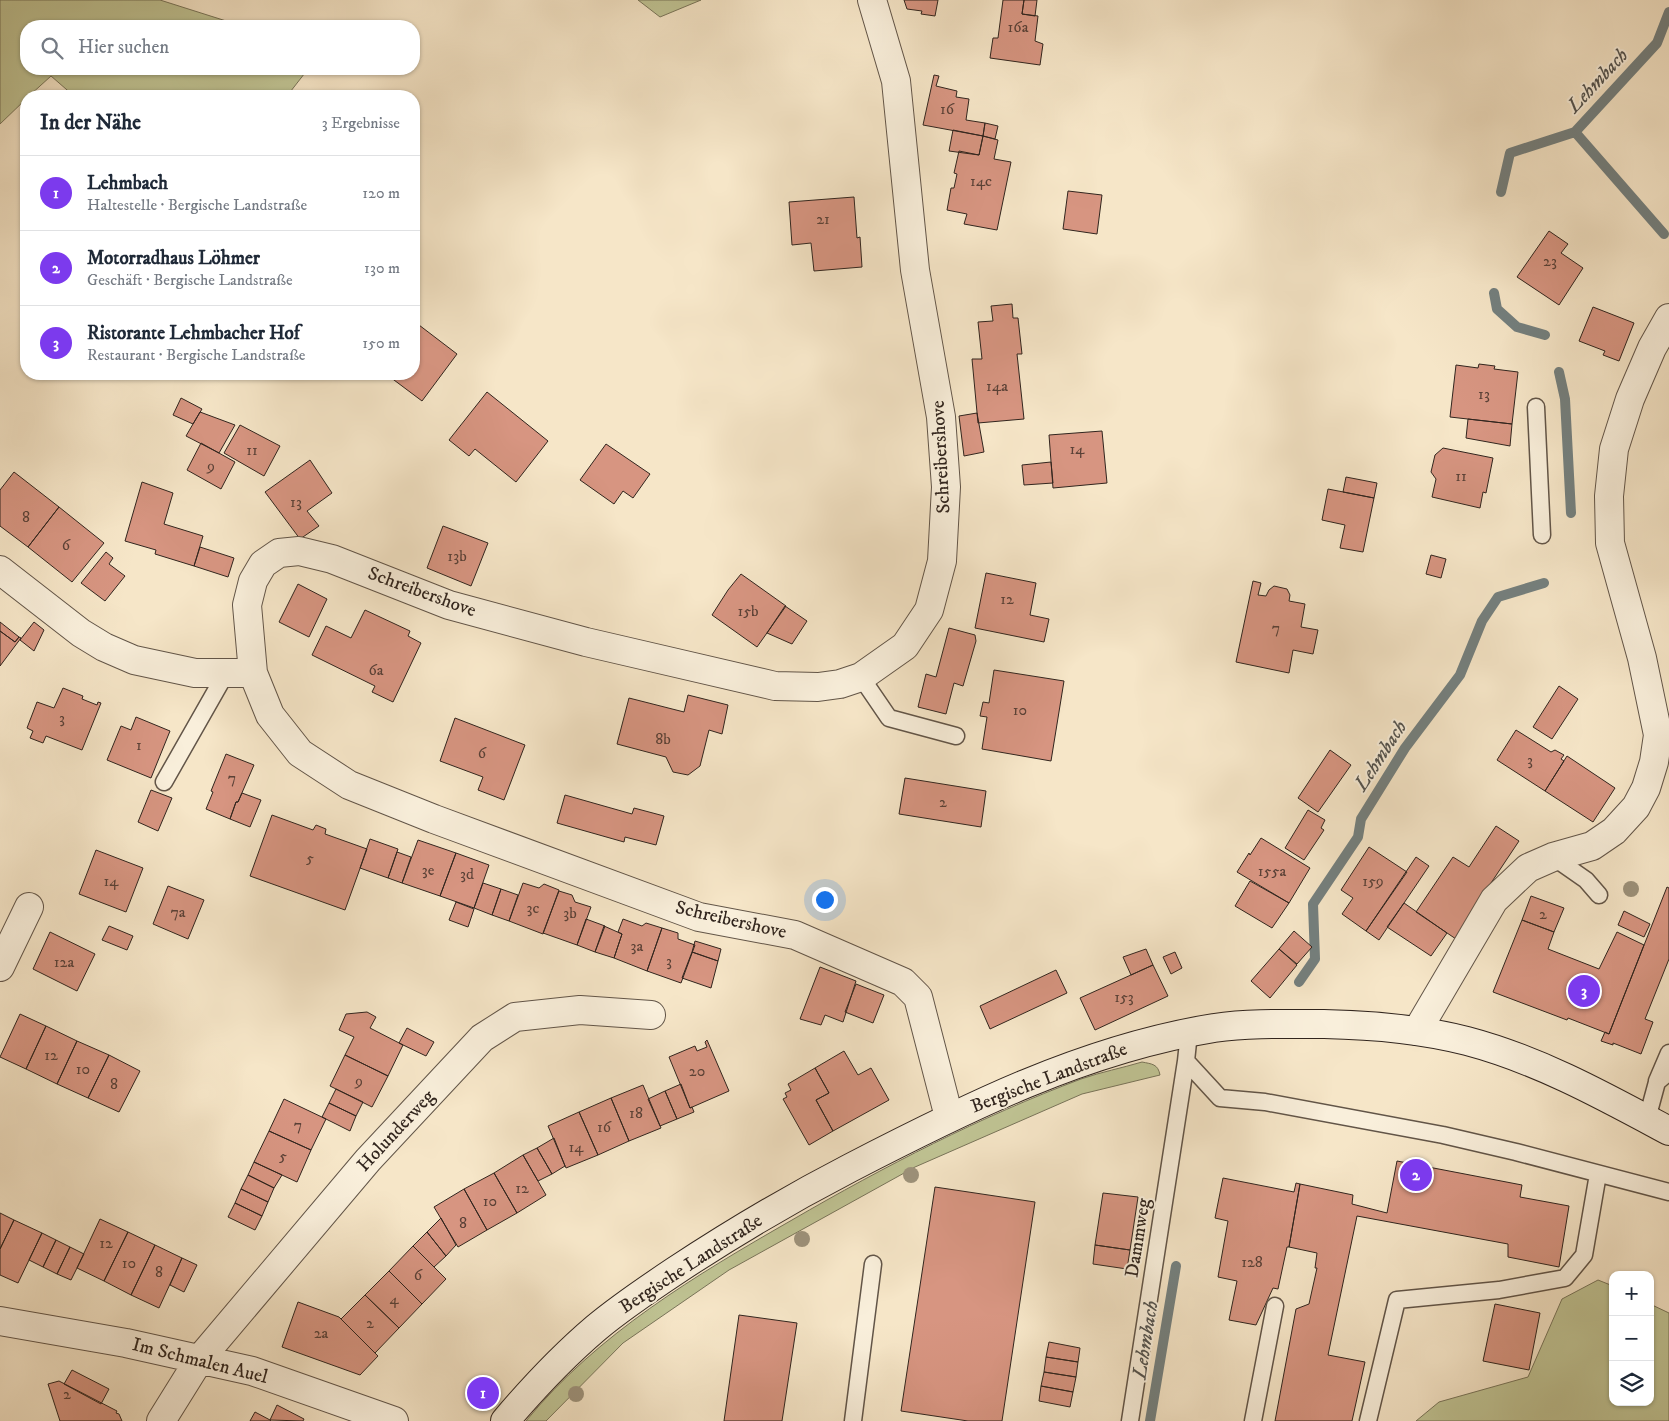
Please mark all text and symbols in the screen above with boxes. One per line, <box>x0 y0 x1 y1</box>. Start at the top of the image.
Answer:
house number: 16a <box>1008 17 1029 37</box>
search box <box>20 20 420 75</box>
icon: search <box>38 34 66 62</box>
text: Hier suchen <box>78 36 169 59</box>
water label: Lehmbach <box>1561 44 1634 119</box>
house number: 16 <box>940 99 955 119</box>
text: In der Nähe <box>40 110 141 136</box>
text: 3 Ergebnisse <box>322 113 400 133</box>
house number: 14c <box>970 171 992 191</box>
text: Lehmbach <box>87 172 168 195</box>
text: 1 <box>53 183 59 203</box>
text: 120 m <box>362 183 400 203</box>
text: Haltestelle · Bergische Landstraße <box>87 195 307 215</box>
house number: 21 <box>816 209 830 229</box>
text: Motorradhaus Löhmer <box>87 247 260 270</box>
house number: 23 <box>1543 251 1557 271</box>
text: 2 <box>52 258 60 278</box>
text: 130 m <box>364 258 400 278</box>
text: Geschäft · Bergische Landstraße <box>87 270 293 290</box>
text: Ristorante Lehmbacher Hof <box>87 322 300 345</box>
text: 3 <box>53 333 59 353</box>
text: 150 m <box>362 333 400 353</box>
text: Restaurant · Bergische Landstraße <box>87 345 305 365</box>
house number: 14a <box>986 376 1008 396</box>
house number: 13 <box>1478 384 1490 404</box>
street label: Schreibershove <box>927 400 955 514</box>
house number: 14 <box>1069 439 1085 459</box>
house number: 11 <box>246 440 258 460</box>
house number: 9 <box>206 456 215 476</box>
house number: 11 <box>1455 466 1467 486</box>
house number: 13 <box>290 492 302 512</box>
house number: 8 <box>22 507 30 527</box>
house number: 6 <box>62 535 71 555</box>
house number: 13b <box>447 546 467 566</box>
street label: Schreibershove <box>365 562 479 622</box>
house number: 12 <box>1000 589 1014 609</box>
house number: 15b <box>737 601 759 621</box>
house number: 7 <box>1272 618 1280 638</box>
house number: 6a <box>368 660 384 680</box>
house number: 10 <box>1013 700 1027 720</box>
house number: 3 <box>59 708 65 728</box>
water label: Lehmbach <box>1348 716 1413 797</box>
house number: 8b <box>655 729 671 749</box>
house number: 1 <box>136 735 142 755</box>
house number: 6 <box>478 743 487 763</box>
house number: 3 <box>1527 750 1533 770</box>
house number: 7 <box>228 768 236 788</box>
house number: 2 <box>939 792 947 812</box>
house number: 5 <box>306 848 314 868</box>
house number: 3e <box>422 860 435 880</box>
house number: 155a <box>1258 861 1286 881</box>
house number: 3d <box>460 864 474 884</box>
house number: 14 <box>103 871 119 891</box>
house number: 159 <box>1362 871 1384 891</box>
your location <box>812 887 838 913</box>
street label: Schreibershove <box>673 896 789 944</box>
house number: 3c <box>527 898 540 918</box>
house number: 7a <box>170 902 186 922</box>
house number: 3b <box>563 903 577 923</box>
house number: 2 <box>1539 904 1547 924</box>
house number: 3a <box>631 936 644 956</box>
house number: 3 <box>666 951 672 971</box>
house number: 12a <box>54 952 74 972</box>
pin: 3 <box>1568 972 1600 1010</box>
house number: 153 <box>1114 987 1134 1007</box>
street label: Bergische Landstraße <box>968 1038 1131 1118</box>
house number: 12 <box>44 1045 58 1065</box>
house number: 10 <box>76 1059 90 1079</box>
house number: 20 <box>689 1061 705 1081</box>
house number: 9 <box>354 1071 363 1091</box>
house number: 8 <box>110 1074 118 1094</box>
street label: Holunderweg <box>352 1085 440 1177</box>
house number: 18 <box>629 1103 643 1123</box>
house number: 7 <box>294 1115 302 1135</box>
house number: 16 <box>597 1117 612 1137</box>
house number: 14 <box>568 1137 584 1157</box>
house number: 5 <box>279 1146 287 1166</box>
pin: 2 <box>1400 1156 1432 1194</box>
house number: 12 <box>515 1178 529 1198</box>
house number: 10 <box>483 1191 497 1211</box>
street label: Dammweg <box>1120 1196 1156 1279</box>
street label: Bergische Landstraße <box>615 1209 767 1319</box>
house number: 8 <box>459 1213 467 1233</box>
house number: 12 <box>99 1233 113 1253</box>
house number: 128 <box>1241 1252 1263 1272</box>
house number: 10 <box>122 1253 136 1273</box>
house number: 8 <box>155 1262 163 1282</box>
house number: 6 <box>414 1265 423 1285</box>
map controls <box>1609 1271 1654 1406</box>
button: + <box>1609 1271 1654 1316</box>
house number: 4 <box>389 1289 399 1309</box>
water label: Lehmbach <box>1127 1299 1165 1382</box>
house number: 2 <box>366 1313 374 1333</box>
button: − <box>1609 1316 1654 1361</box>
house number: 2a <box>314 1323 329 1343</box>
street label: Im Schmalen Auel <box>130 1333 270 1389</box>
button: layers <box>1609 1361 1654 1406</box>
pin: 1 <box>467 1374 499 1412</box>
house number: 2 <box>63 1384 71 1404</box>

